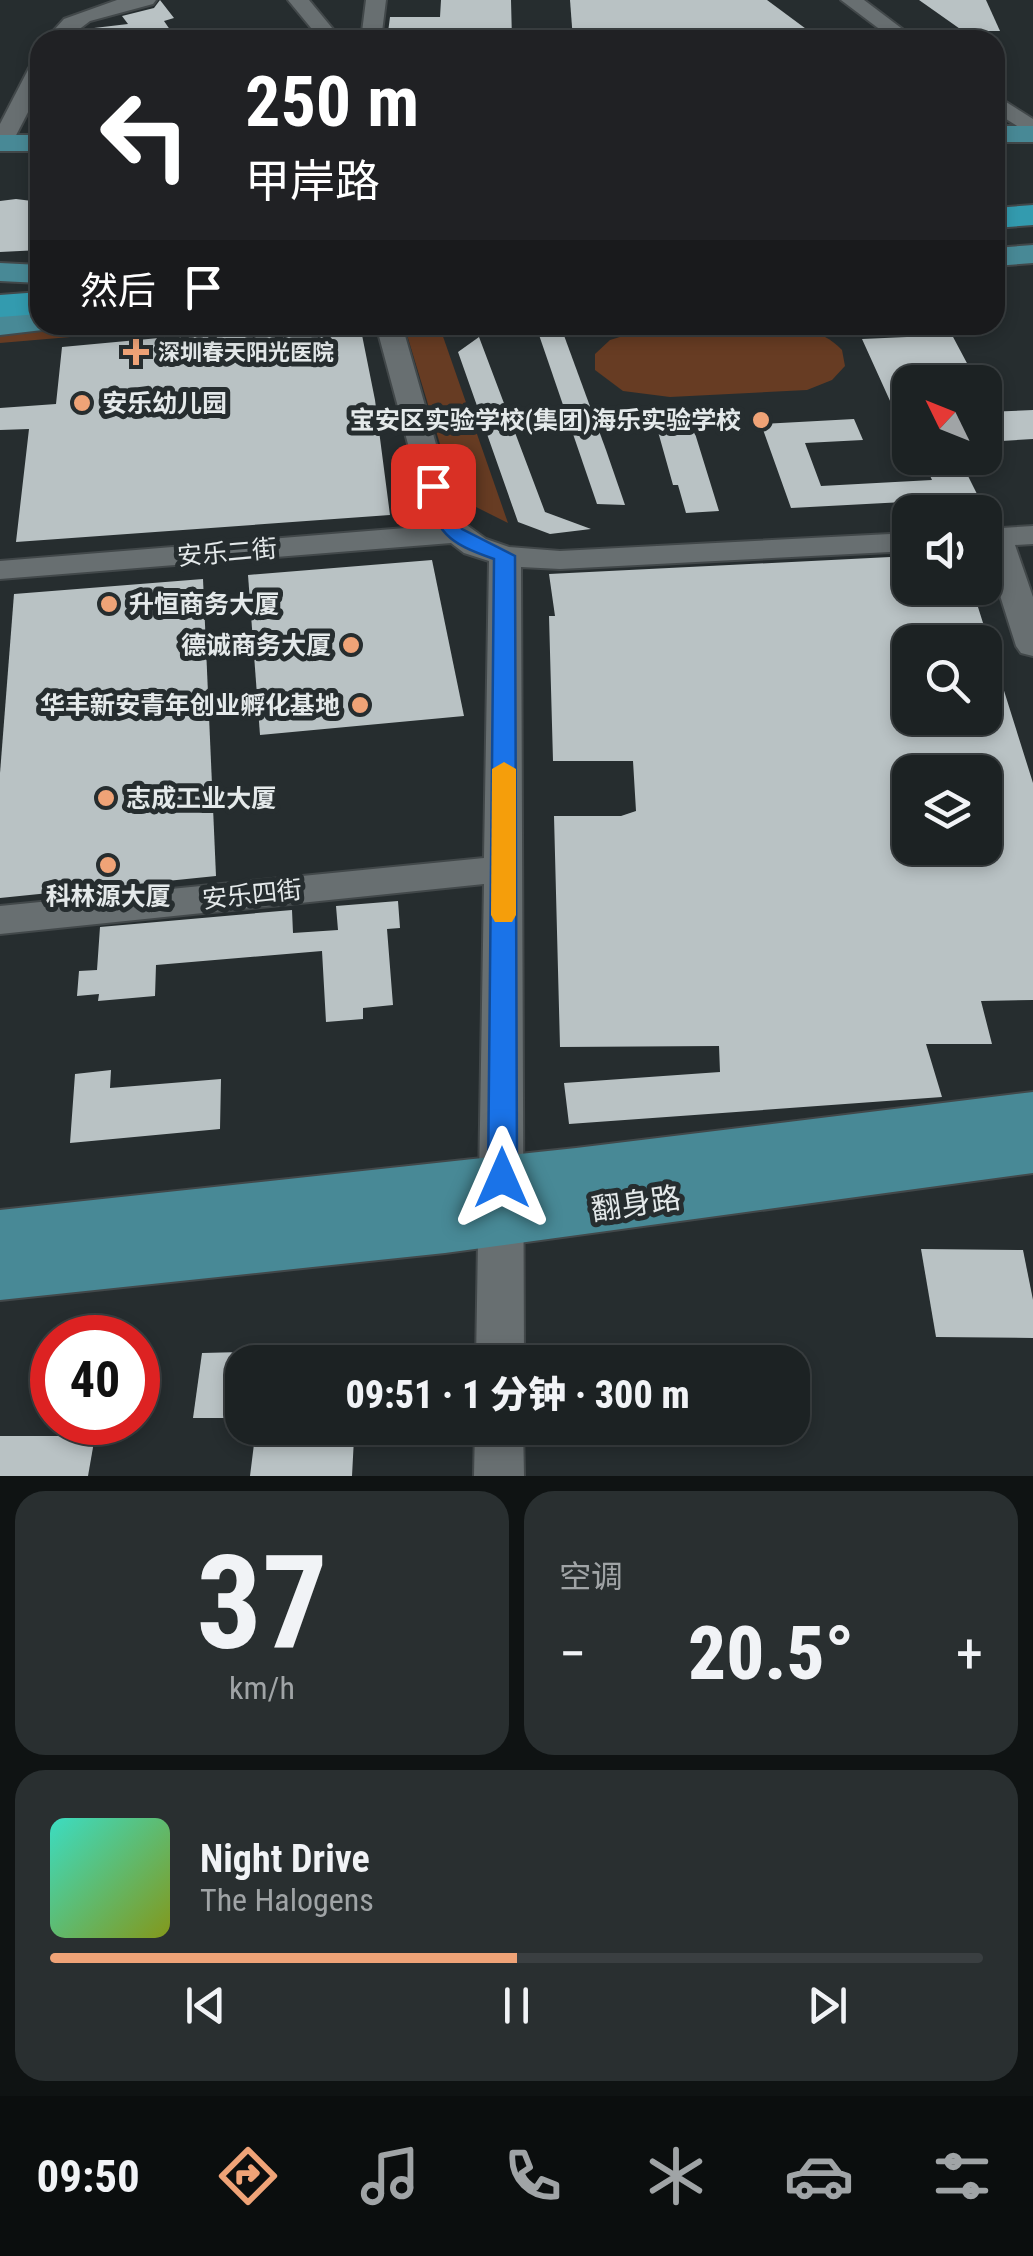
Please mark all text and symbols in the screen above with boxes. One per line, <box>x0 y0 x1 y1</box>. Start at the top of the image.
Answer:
text: 250 m <box>245 61 419 143</box>
icon: left <box>80 70 210 200</box>
text: 甲岸路 <box>245 155 380 208</box>
icon: arrive <box>176 260 231 315</box>
text: 然后 <box>80 269 156 313</box>
marker: 深圳春天阳光医院 <box>123 339 149 365</box>
place label: 深圳春天阳光医院 <box>158 340 334 365</box>
north arrow <box>892 365 1002 475</box>
map controls <box>892 365 1002 865</box>
place label: 安乐幼儿园 <box>102 389 227 418</box>
marker: 安乐幼儿园 <box>71 392 93 414</box>
place label: 宝安区实验学校(集团)海乐实验学校 <box>350 406 741 435</box>
marker: 宝安区实验学校(集团)海乐实验学校 <box>750 409 772 431</box>
pin <box>391 444 476 529</box>
icon: arrive <box>406 459 461 514</box>
button: sound <box>892 495 1002 605</box>
street label: 安乐二街 <box>176 534 278 571</box>
place label: 升恒商务大厦 <box>129 590 279 619</box>
marker: 升恒商务大厦 <box>98 593 120 615</box>
button: search <box>892 625 1002 735</box>
place label: 德诚商务大厦 <box>181 631 331 660</box>
marker: 德诚商务大厦 <box>340 634 362 656</box>
place label: 华丰新安青年创业孵化基地 <box>40 691 340 720</box>
marker: 华丰新安青年创业孵化基地 <box>349 694 371 716</box>
button: layers <box>892 755 1002 865</box>
place label: 志成工业大厦 <box>126 784 276 813</box>
marker: 志成工业大厦 <box>95 787 117 809</box>
marker: 科林源大厦 <box>97 854 119 876</box>
street label: 安乐四街 <box>201 875 303 914</box>
place label: 科林源大厦 <box>45 882 171 911</box>
position arrow <box>450 1126 554 1230</box>
street label: 翻身路 <box>589 1180 683 1227</box>
speed limit sign: 40 <box>30 1315 160 1445</box>
text: 09:51 · 1 分钟 · 300 m <box>345 1373 690 1417</box>
text: 37 <box>196 1527 328 1680</box>
text: 空调 <box>559 1558 623 1596</box>
text: 20.5° <box>688 1609 854 1697</box>
text: − <box>559 1622 587 1686</box>
text: + <box>956 1622 983 1686</box>
text: km/h <box>229 1669 295 1707</box>
text: Night Drive <box>200 1837 370 1881</box>
text: The Halogens <box>200 1881 374 1919</box>
icon: previous <box>178 1978 233 2033</box>
icon: pause <box>489 1978 544 2033</box>
icon: next <box>800 1978 855 2033</box>
icon: directions <box>213 2141 283 2211</box>
icon: music <box>355 2141 425 2211</box>
icon: phone <box>498 2141 568 2211</box>
icon: climate <box>641 2141 711 2211</box>
icon: car <box>784 2141 854 2211</box>
icon: filters <box>927 2141 997 2211</box>
text: 09:50 <box>36 2150 140 2203</box>

